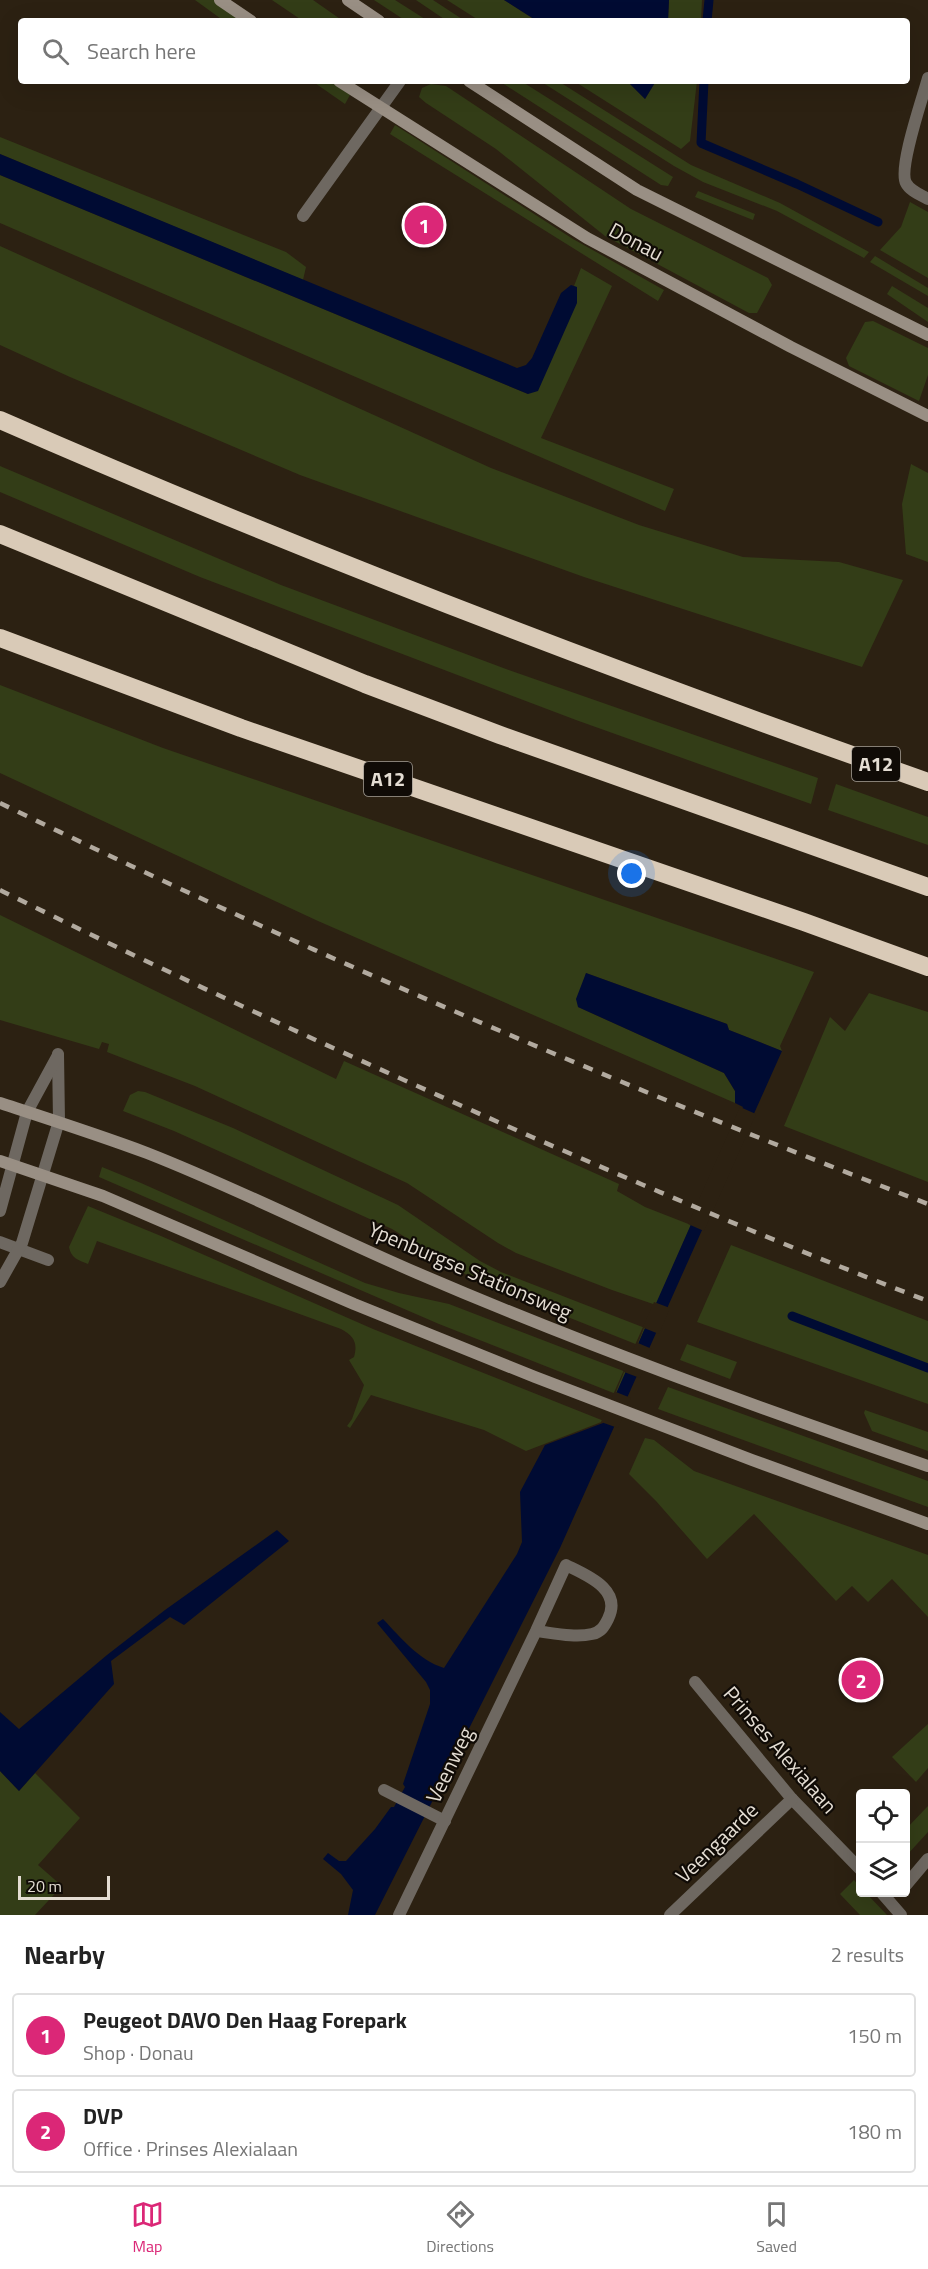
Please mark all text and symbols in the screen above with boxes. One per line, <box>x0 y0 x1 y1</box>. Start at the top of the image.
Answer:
search box <box>18 18 910 84</box>
text: Search here <box>87 34 196 68</box>
icon: search <box>39 35 72 68</box>
pin: 1 <box>404 202 444 248</box>
street label: Donau <box>604 213 669 269</box>
road number: A12 <box>852 747 900 781</box>
road number: A12 <box>364 762 412 796</box>
your location <box>617 859 646 888</box>
street label: Ypenburgse Stationsweg <box>364 1213 577 1328</box>
pin: 2 <box>842 1658 880 1702</box>
street label: Prinses Alexialaan <box>716 1678 845 1820</box>
street label: Veenweg <box>417 1721 481 1808</box>
map controls <box>856 1789 910 1897</box>
button: locate <box>856 1789 910 1843</box>
street label: Veengaarde <box>668 1794 765 1890</box>
button: layers <box>856 1843 910 1897</box>
scale bar <box>18 1873 110 1900</box>
text: 20 m <box>27 1874 62 1898</box>
text: Nearby <box>24 1935 105 1974</box>
text: 2 results <box>831 1939 904 1970</box>
text: Peugeot DAVO Den Haag Forepark <box>83 2003 407 2037</box>
text: 1 <box>40 2020 51 2051</box>
text: 150 m <box>847 2020 902 2051</box>
text: Shop · Donau <box>83 2037 194 2068</box>
text: DVP <box>83 2099 123 2133</box>
text: 2 <box>40 2116 51 2147</box>
text: 180 m <box>847 2116 902 2147</box>
text: Office · Prinses Alexialaan <box>83 2133 298 2164</box>
tab: Map <box>131 2198 164 2258</box>
tab: Directions <box>426 2198 494 2258</box>
tab: Saved <box>756 2198 797 2258</box>

